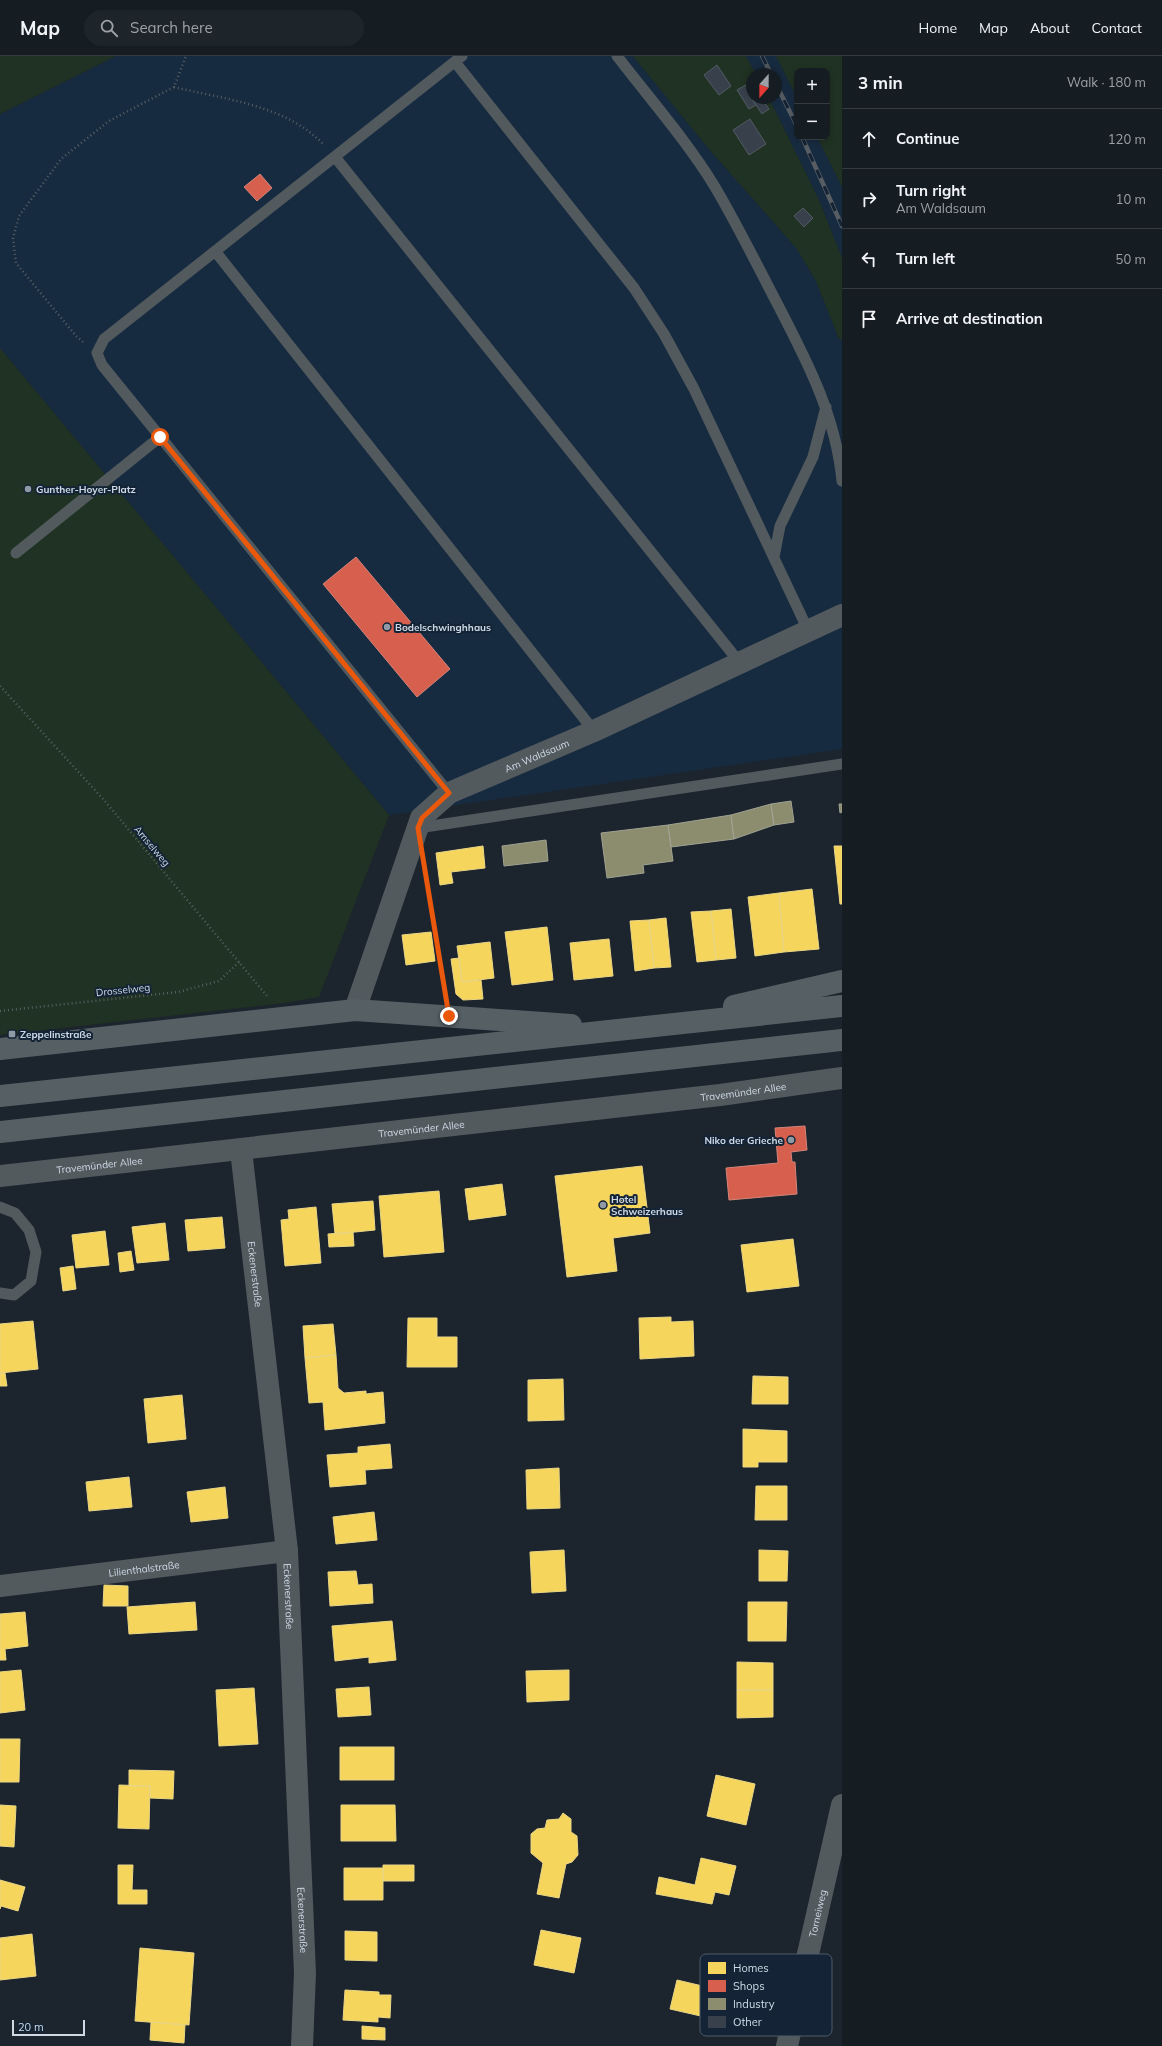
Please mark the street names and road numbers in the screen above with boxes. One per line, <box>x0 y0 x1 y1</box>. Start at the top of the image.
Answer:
street label: Am Waldsaum <box>502 736 571 775</box>
street label: Amselweg <box>131 823 173 869</box>
street label: Drosselweg <box>95 981 151 999</box>
street label: Travemünder Allee <box>699 1079 787 1104</box>
street label: Travemünder Allee <box>378 1117 465 1140</box>
street label: Travemünder Allee <box>56 1154 143 1176</box>
street label: Eckenerstraße <box>245 1241 265 1308</box>
street label: Lilienthalstraße <box>108 1558 180 1579</box>
street label: Eckenerstraße <box>281 1563 297 1630</box>
street label: Eckenerstraße <box>295 1887 311 1953</box>
street label: Torneiweg <box>806 1888 829 1938</box>

